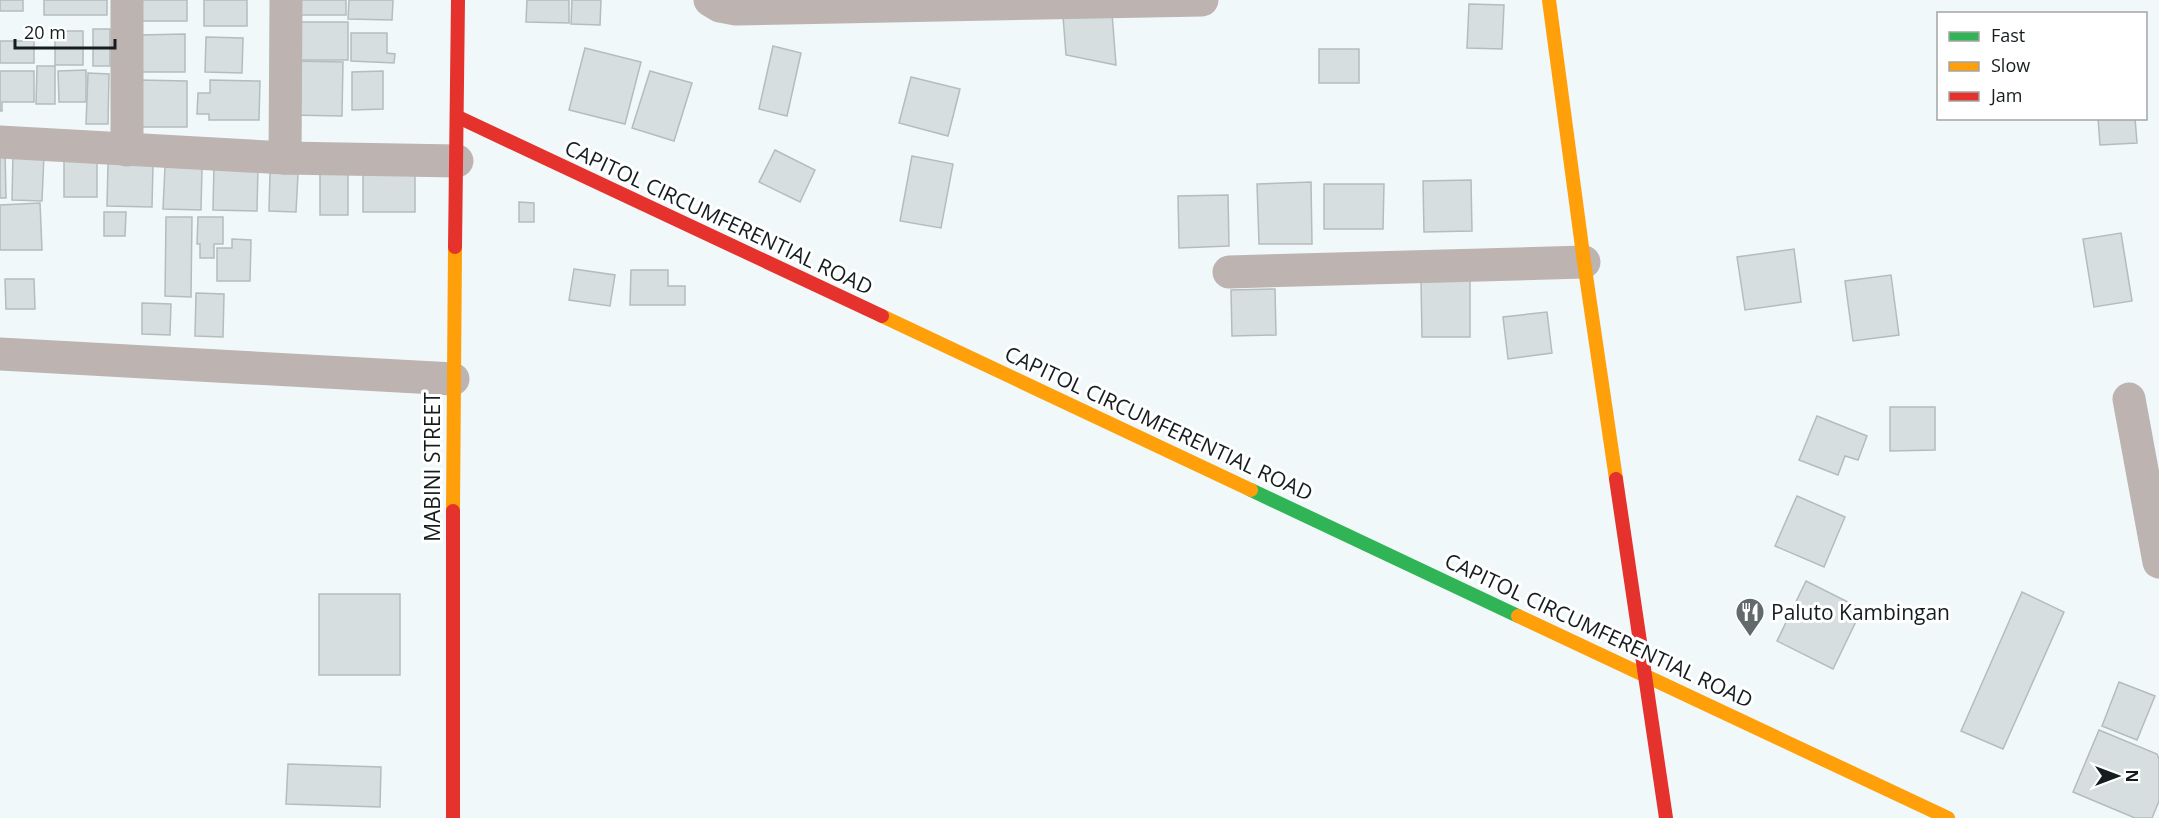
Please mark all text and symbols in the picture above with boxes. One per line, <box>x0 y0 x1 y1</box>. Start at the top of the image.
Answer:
scale bar <box>15 12 116 50</box>
legend <box>1937 12 2147 120</box>
text: 20 m <box>24 20 66 44</box>
text: Fast <box>1991 23 2025 47</box>
text: Slow <box>1991 53 2030 77</box>
text: Jam <box>1989 83 2023 107</box>
street label: CAPITOL CIRCUMFERENTIAL ROAD <box>561 133 877 301</box>
street label: CAPITOL CIRCUMFERENTIAL ROAD <box>1001 339 1317 507</box>
street label: MABINI STREET <box>418 392 446 542</box>
street label: CAPITOL CIRCUMFERENTIAL ROAD <box>1441 546 1757 714</box>
restaurant icon: Paluto Kambingan <box>1734 596 1766 638</box>
place label: Paluto Kambingan <box>1771 598 1950 626</box>
north arrow <box>2087 746 2147 806</box>
text: N <box>2121 769 2143 783</box>

